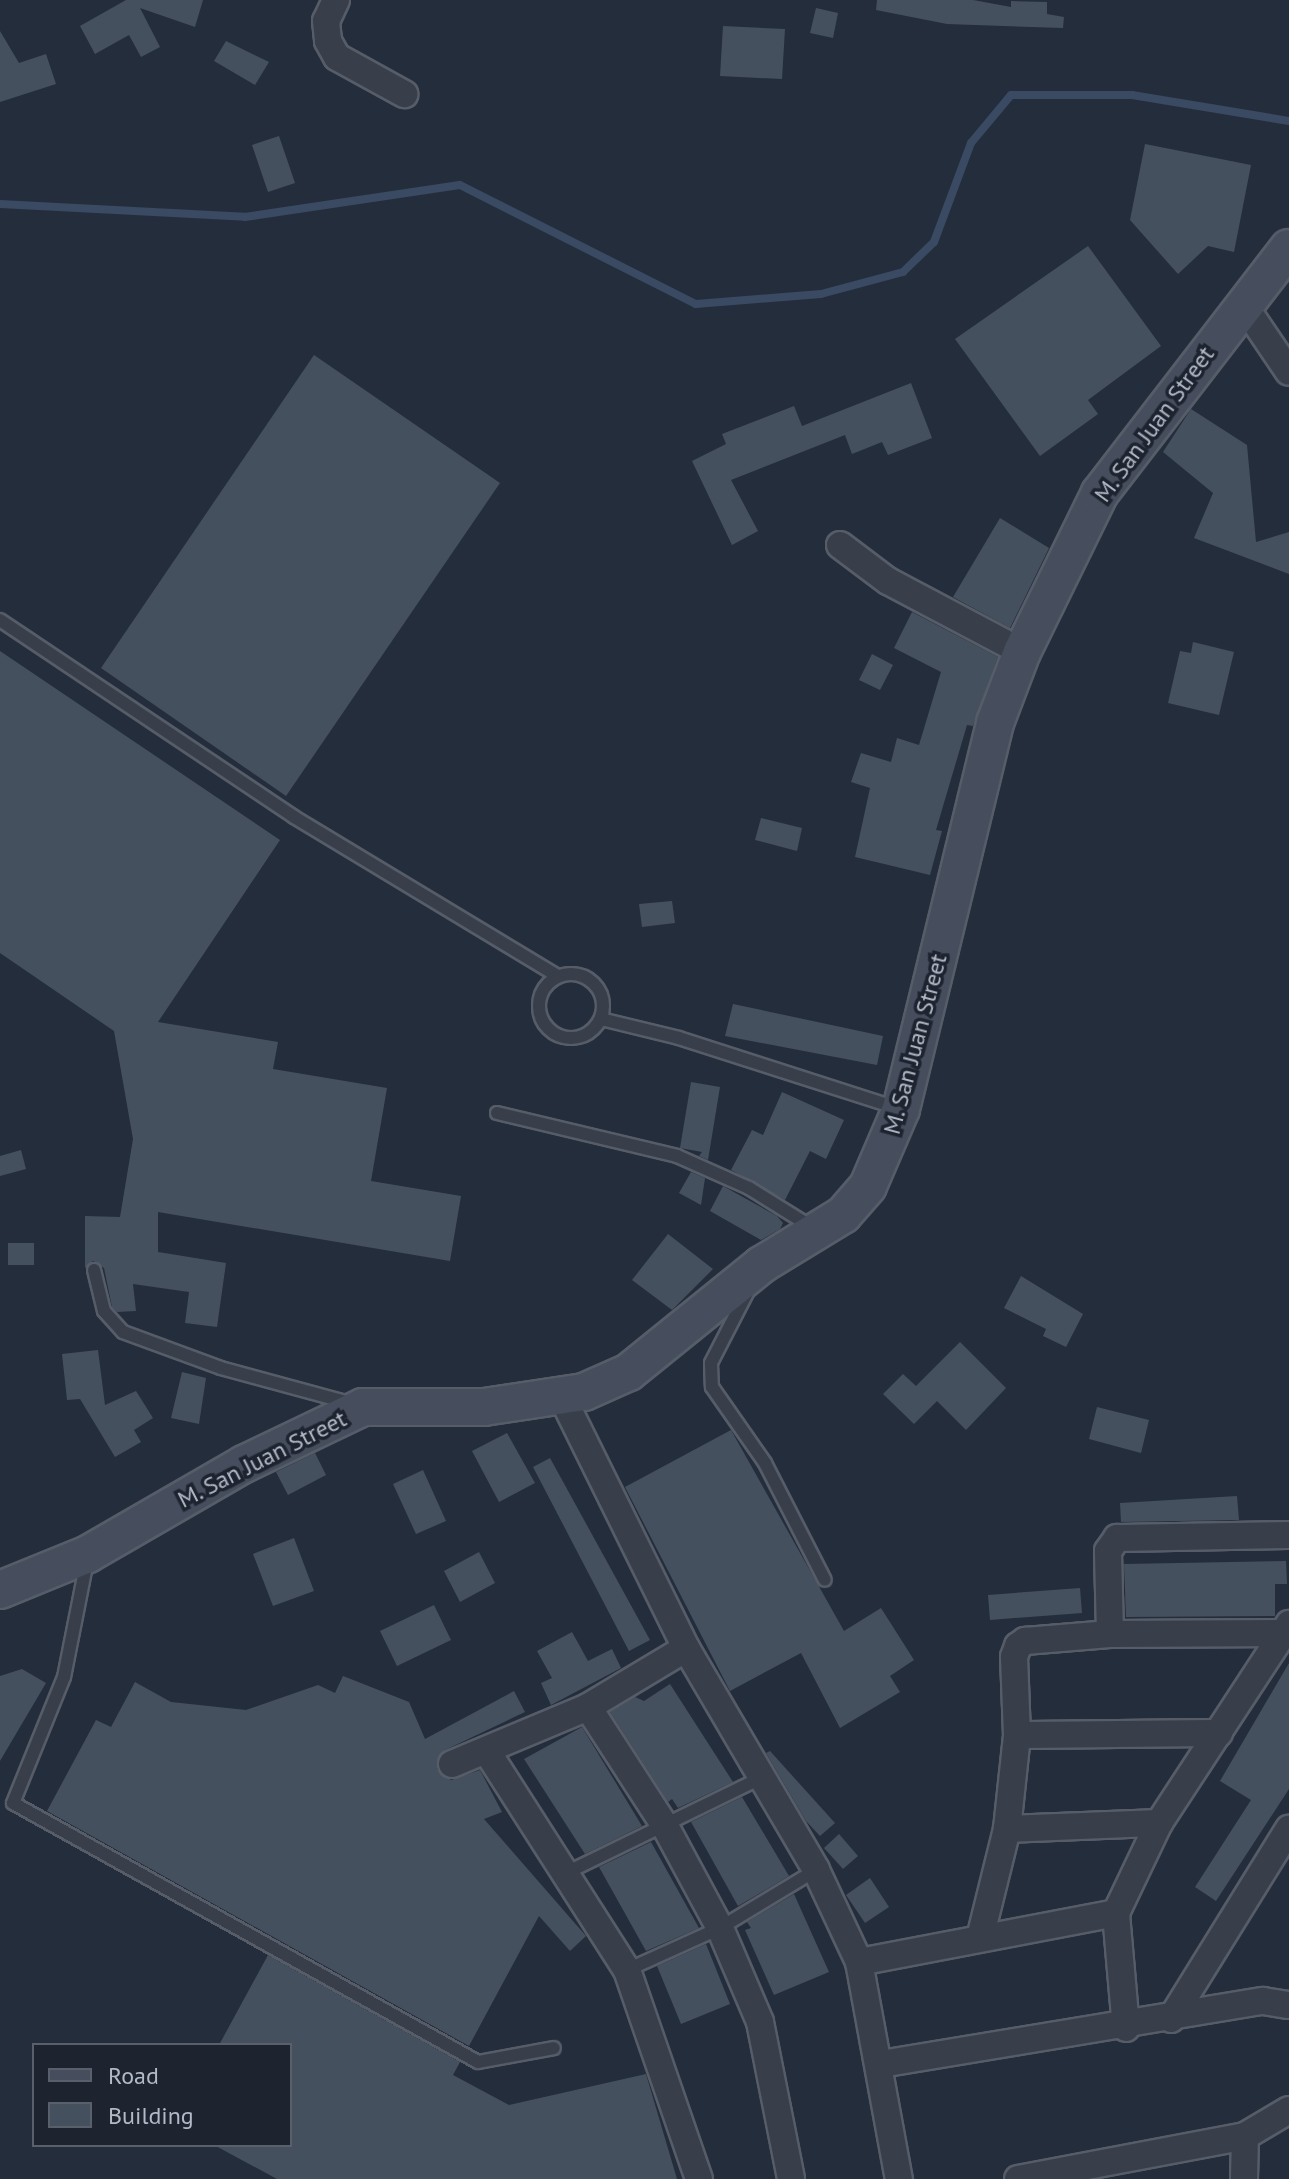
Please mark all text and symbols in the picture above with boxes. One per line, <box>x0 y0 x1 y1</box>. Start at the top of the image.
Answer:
street label: M. San Juan Street <box>1087 340 1221 508</box>
street label: M. San Juan Street <box>877 950 953 1138</box>
street label: M. San Juan Street <box>172 1404 352 1514</box>
legend <box>32 2043 292 2147</box>
text: Road <box>108 2060 159 2091</box>
text: Building <box>108 2100 194 2131</box>

